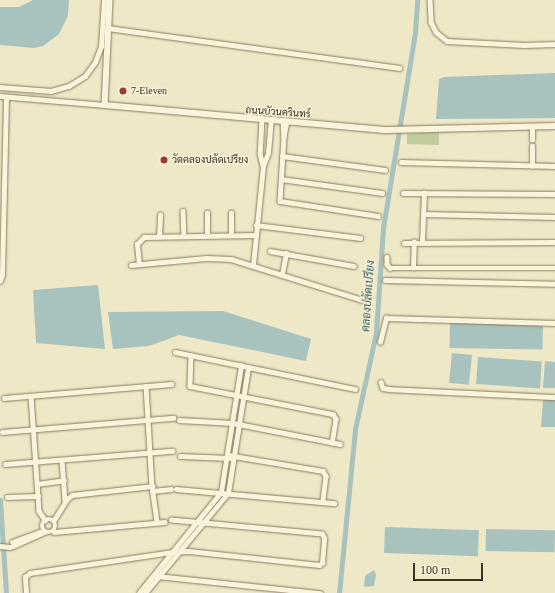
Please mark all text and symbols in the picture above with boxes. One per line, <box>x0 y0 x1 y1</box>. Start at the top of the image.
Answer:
place label: 7-Eleven <box>131 85 167 97</box>
marker: 7-Eleven <box>118 86 128 96</box>
street label: ถนนบัวนครินทร์ <box>245 104 311 120</box>
place label: วัดคลองปลัดเปรียง <box>172 154 248 166</box>
marker: วัดคลองปลัดเปรียง <box>159 155 169 165</box>
water label: คลองปลัดเปรียง <box>359 260 377 332</box>
scale bar <box>415 555 485 581</box>
text: 100 m <box>420 563 450 577</box>

